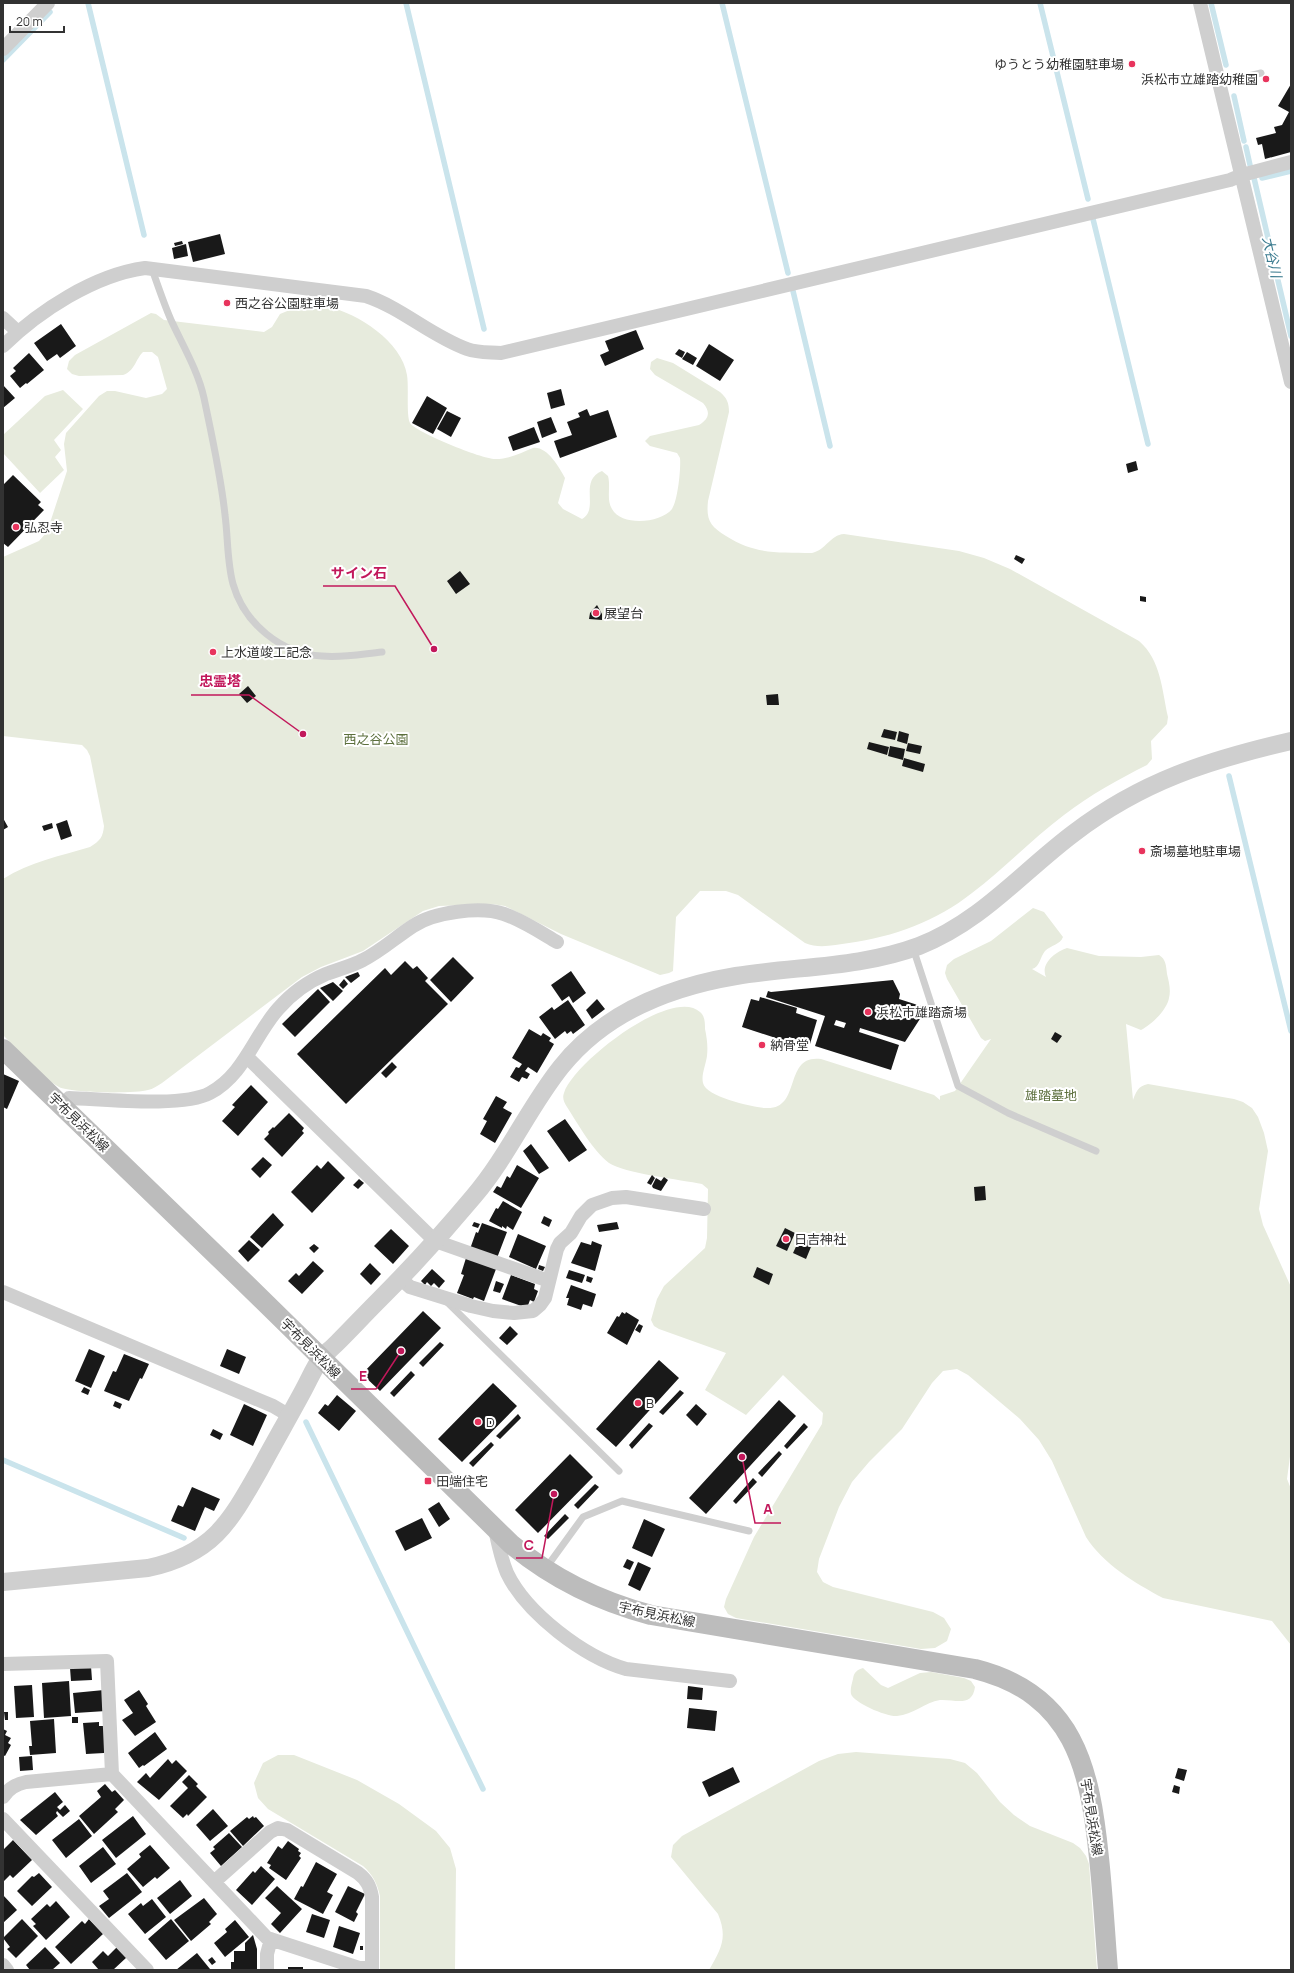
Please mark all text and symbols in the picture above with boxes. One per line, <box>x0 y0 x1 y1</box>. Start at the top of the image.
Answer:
scale bar <box>10 8 64 34</box>
text: 20 m <box>16 13 43 30</box>
place label: ゆうとう幼稚園駐車場 <box>994 55 1124 73</box>
marker: ゆうとう幼稚園駐車場 <box>1127 59 1137 69</box>
place label: 浜松市立雄踏幼稚園 <box>1141 70 1258 88</box>
marker: 浜松市立雄踏幼稚園 <box>1261 74 1271 84</box>
water label: 大谷川 <box>1259 234 1287 281</box>
place label: 西之谷公園駐車場 <box>235 294 339 312</box>
marker: 西之谷公園駐車場 <box>222 298 232 308</box>
place label: 弘忍寺 <box>24 518 63 536</box>
marker: 弘忍寺 <box>11 522 21 532</box>
callout: サイン石 <box>323 560 395 586</box>
text: サイン石 <box>331 563 387 582</box>
place label: 展望台 <box>604 604 643 622</box>
marker: 展望台 <box>591 608 601 618</box>
place label: 上水道竣工記念 <box>221 643 312 661</box>
marker: 上水道竣工記念 <box>208 647 218 657</box>
callout: 忠霊塔 <box>191 669 249 695</box>
text: 忠霊塔 <box>199 671 241 690</box>
park label: 西之谷公園 <box>343 730 409 748</box>
place label: 斎場墓地駐車場 <box>1150 842 1241 860</box>
marker: 斎場墓地駐車場 <box>1137 846 1147 856</box>
place label: 浜松市雄踏斎場 <box>876 1003 967 1021</box>
marker: 浜松市雄踏斎場 <box>863 1007 873 1017</box>
place label: 納骨堂 <box>770 1036 809 1054</box>
marker: 納骨堂 <box>757 1040 767 1050</box>
park label: 雄踏墓地 <box>1025 1086 1077 1104</box>
street label: 宇布見浜松線 <box>45 1088 113 1156</box>
place label: 日吉神社 <box>794 1230 846 1248</box>
marker: 日吉神社 <box>781 1234 791 1244</box>
street label: 宇布見浜松線 <box>277 1314 345 1382</box>
callout: E <box>351 1363 376 1389</box>
text: E <box>359 1366 367 1385</box>
place label: B <box>646 1394 654 1412</box>
marker: B <box>633 1398 643 1408</box>
place label: D <box>486 1413 495 1431</box>
marker: D <box>473 1417 483 1427</box>
place label: 田端住宅 <box>436 1472 488 1490</box>
marker: 田端住宅 <box>423 1476 433 1486</box>
callout: A <box>755 1497 781 1523</box>
text: A <box>763 1499 773 1518</box>
callout: C <box>516 1532 542 1558</box>
text: C <box>524 1535 534 1554</box>
street label: 宇布見浜松線 <box>617 1597 697 1631</box>
street label: 宇布見浜松線 <box>1077 1777 1107 1857</box>

